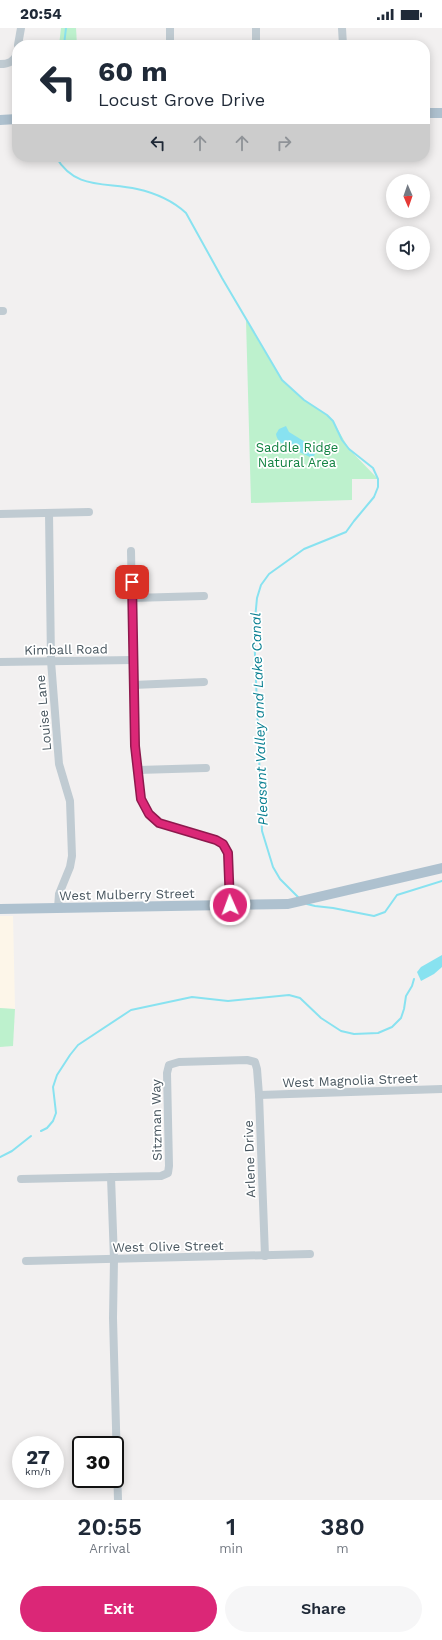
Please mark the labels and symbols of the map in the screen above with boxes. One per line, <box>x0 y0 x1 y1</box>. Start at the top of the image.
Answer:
north arrow <box>386 174 430 218</box>
park label: Saddle Ridge Natural Area <box>256 440 338 470</box>
pin <box>115 565 149 599</box>
water label: Pleasant Valley and Lake Canal <box>247 612 271 826</box>
street label: Kimball Road <box>24 641 108 658</box>
street label: Louise Lane <box>33 674 54 752</box>
position arrow <box>209 884 251 926</box>
street label: West Mulberry Street <box>59 886 195 903</box>
street label: West Magnolia Street <box>282 1071 419 1090</box>
street label: Sitzman Way <box>148 1079 165 1161</box>
street label: Arlene Drive <box>241 1120 258 1198</box>
street label: West Olive Street <box>112 1238 224 1255</box>
speed limit sign: 30 <box>72 1436 124 1488</box>

